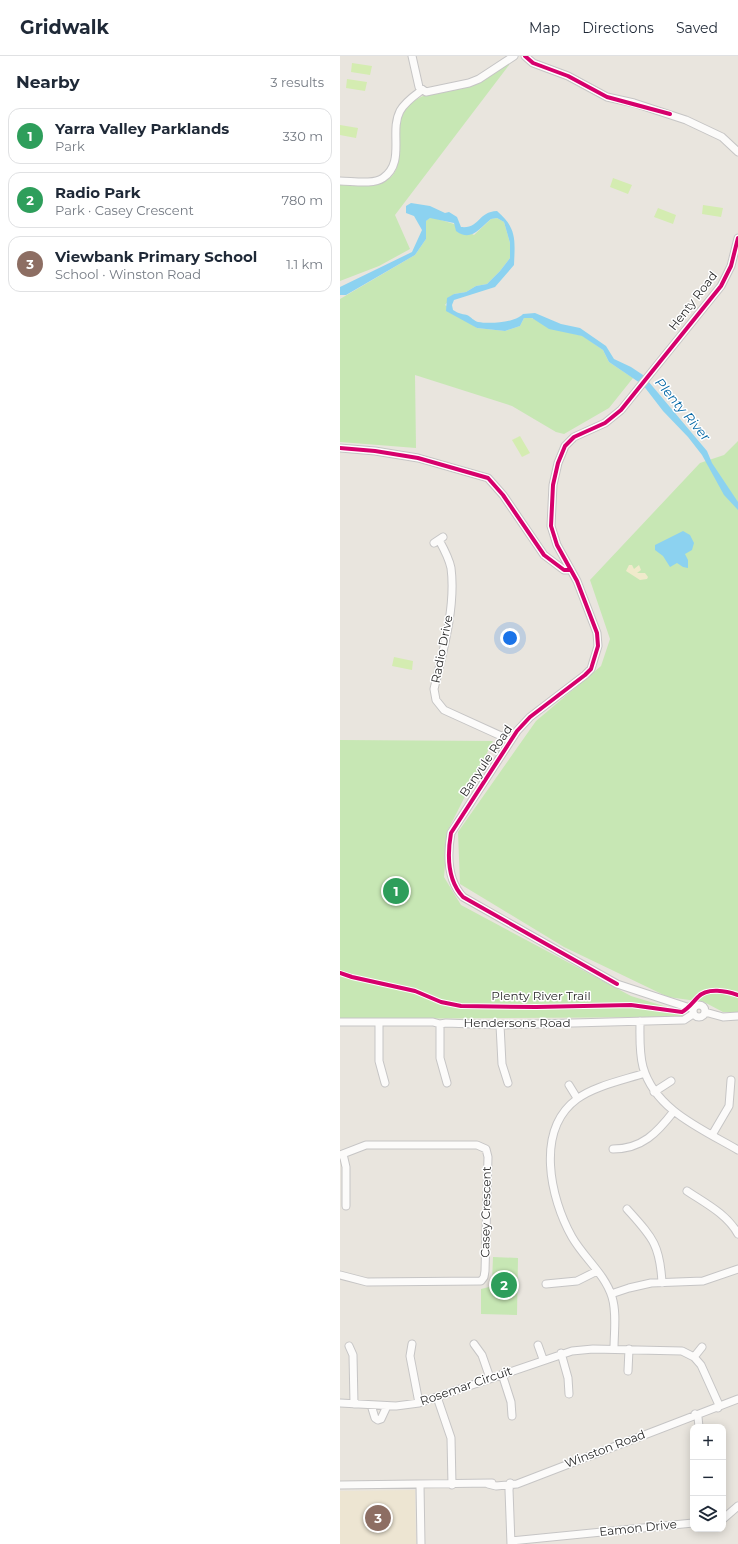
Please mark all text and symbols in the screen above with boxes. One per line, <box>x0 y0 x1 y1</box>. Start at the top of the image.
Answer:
text: Gridwalk <box>20 16 109 39</box>
text: Map <box>529 19 560 37</box>
text: Directions <box>582 19 654 37</box>
text: Saved <box>676 19 718 37</box>
text: Nearby <box>16 72 80 92</box>
text: 3 results <box>270 74 324 90</box>
text: Yarra Valley Parklands <box>55 119 229 138</box>
text: 1 <box>27 128 33 144</box>
text: 330 m <box>283 128 323 144</box>
text: Park <box>55 138 85 154</box>
text: Radio Park <box>55 183 140 202</box>
text: 2 <box>26 192 34 208</box>
text: 780 m <box>281 192 323 208</box>
text: Park · Casey Crescent <box>55 202 194 218</box>
text: Viewbank Primary School <box>55 247 257 266</box>
text: 3 <box>26 256 34 272</box>
text: 1.1 km <box>286 256 323 272</box>
text: School · Winston Road <box>55 266 201 282</box>
street label: Henty Road <box>665 268 720 333</box>
water label: Plenty River <box>652 374 715 444</box>
street label: Radio Drive <box>428 614 455 684</box>
your location <box>500 628 520 648</box>
street label: Banyule Road <box>456 722 515 800</box>
pin: 1 <box>383 876 409 906</box>
street label: Plenty River Trail <box>491 988 591 1003</box>
street label: Hendersons Road <box>463 1015 571 1030</box>
street label: Casey Crescent <box>477 1166 494 1258</box>
pin: 2 <box>491 1270 517 1300</box>
street label: Rosemar Circuit <box>418 1363 514 1408</box>
map controls <box>690 1424 726 1532</box>
button: + <box>690 1424 726 1460</box>
street label: Winston Road <box>562 1426 647 1471</box>
button: − <box>690 1460 726 1496</box>
button: layers <box>690 1496 726 1532</box>
pin: 3 <box>365 1503 391 1533</box>
street label: Eamon Drive <box>598 1516 678 1539</box>

